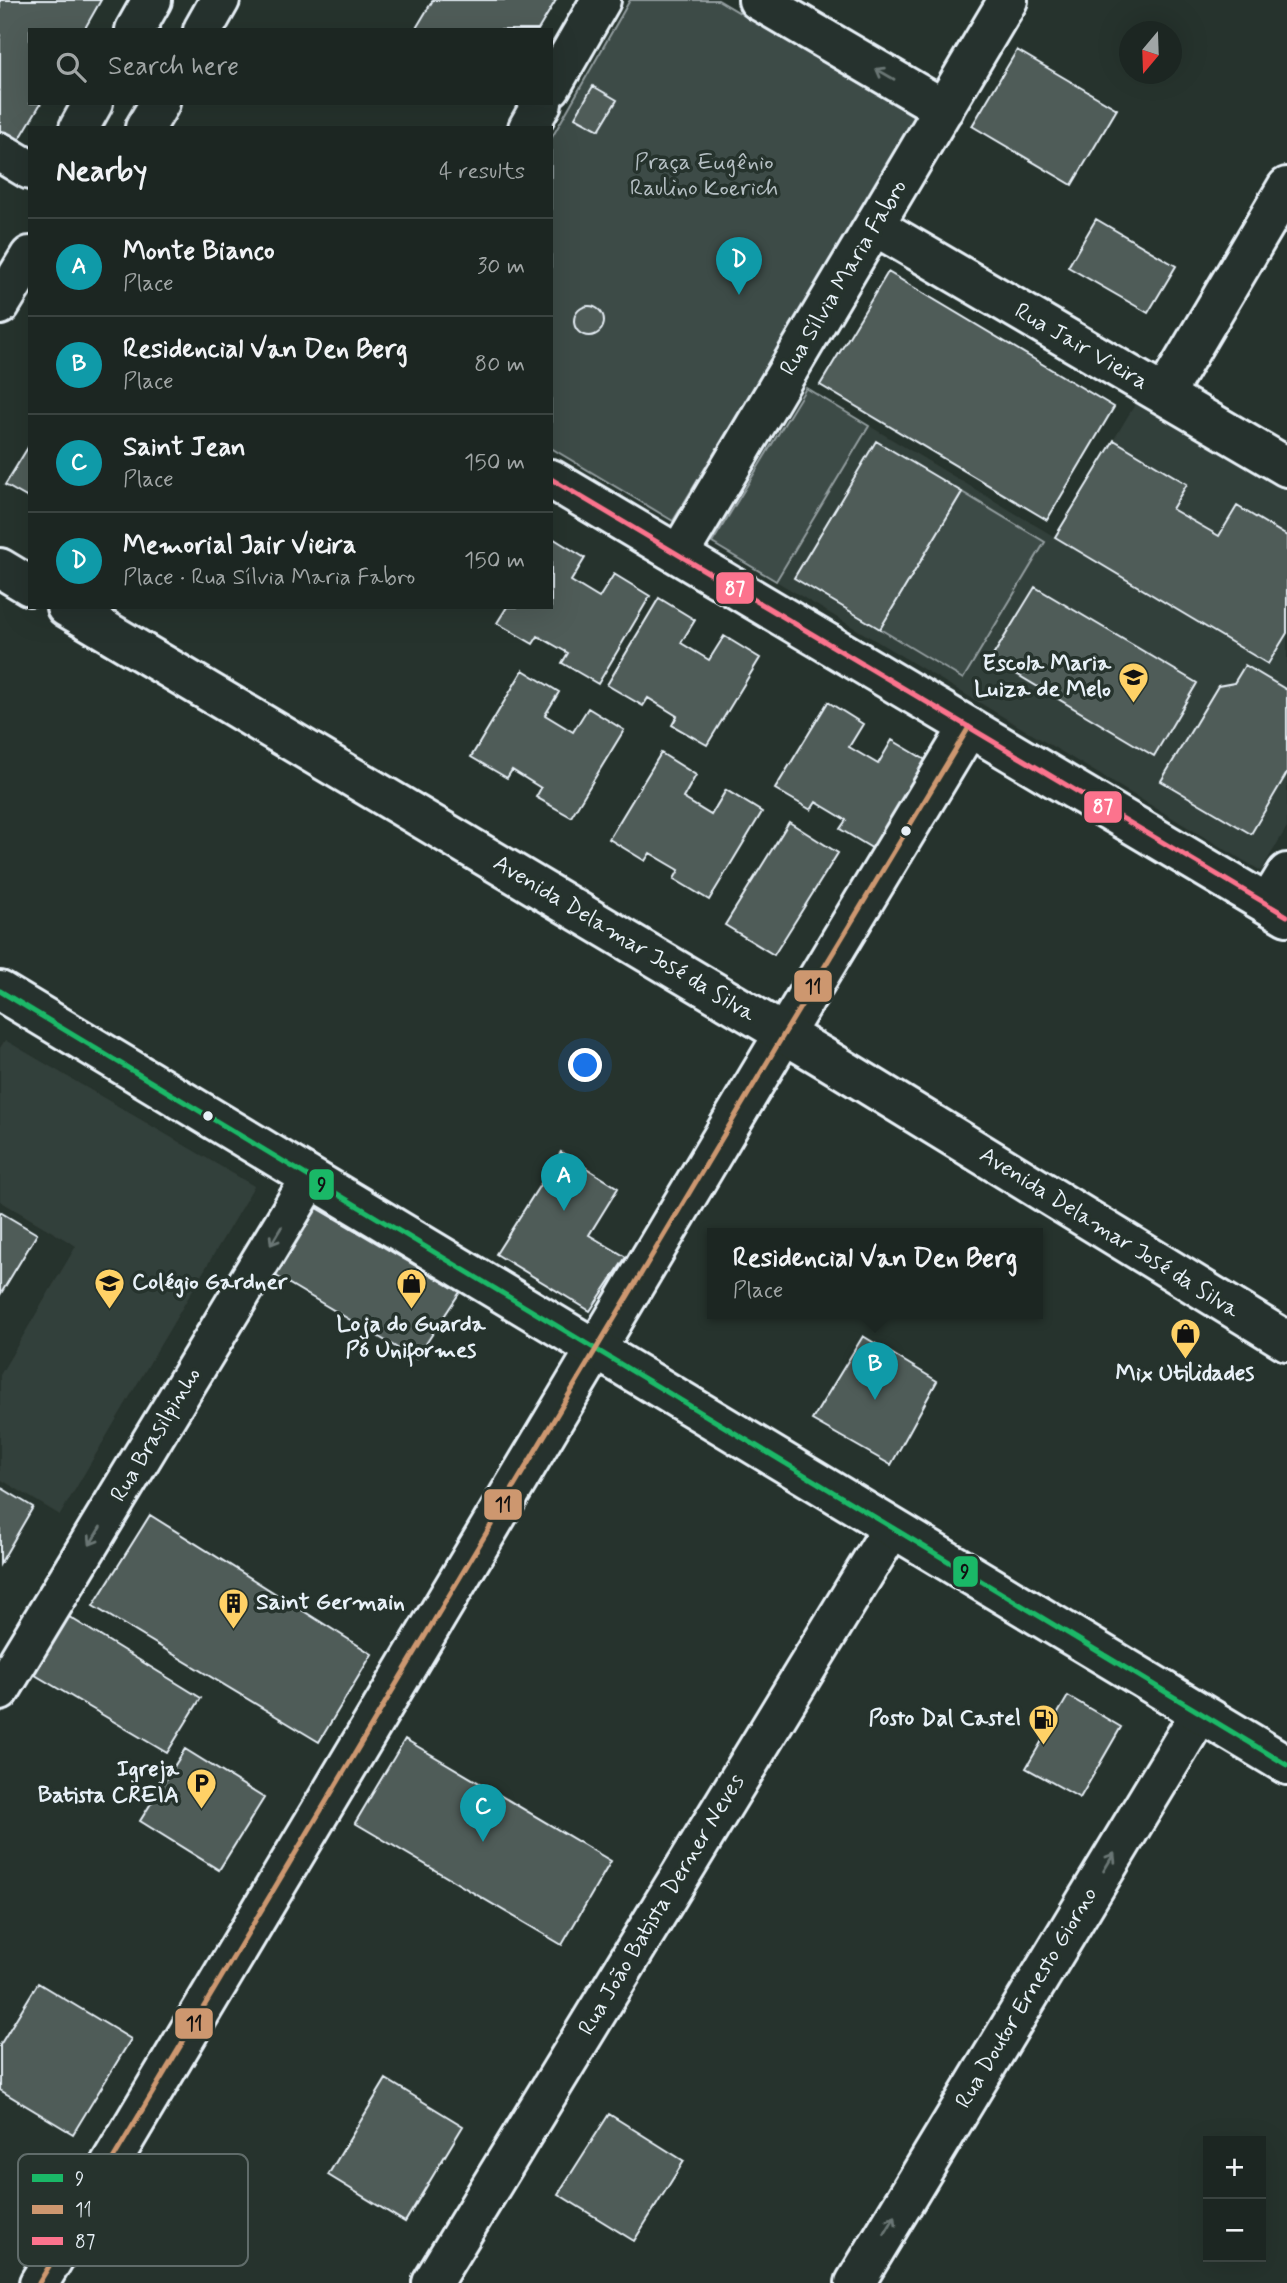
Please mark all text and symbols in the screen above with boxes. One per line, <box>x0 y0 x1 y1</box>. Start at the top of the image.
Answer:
north arrow <box>1119 21 1182 84</box>
search box <box>28 28 553 105</box>
icon: search <box>52 48 90 86</box>
text: Search here <box>108 50 239 84</box>
one-way arrow <box>876 67 896 81</box>
park label: Praça Eugênio Raulino Koerich <box>630 148 778 204</box>
text: Nearby <box>56 152 147 191</box>
text: 4 results <box>439 157 525 187</box>
street label: Rua Sílvia Maria Fabro <box>773 174 915 382</box>
text: Monte Bianco <box>123 235 275 269</box>
pin: D <box>716 237 762 295</box>
text: A <box>71 252 87 282</box>
text: 30 m <box>477 252 525 282</box>
text: Place <box>123 269 174 299</box>
street label: Rua Jair Vieira <box>1009 297 1153 397</box>
text: Residencial Van Den Berg <box>123 333 408 367</box>
text: B <box>72 350 86 380</box>
text: 80 m <box>474 350 525 380</box>
text: Place <box>123 367 174 397</box>
text: Saint Jean <box>123 431 246 465</box>
text: C <box>71 448 87 478</box>
text: 150 m <box>464 448 525 478</box>
text: Place <box>123 465 174 495</box>
text: Memorial Jair Vieira <box>123 529 356 563</box>
text: D <box>71 546 87 576</box>
text: 150 m <box>464 546 525 576</box>
text: Place · Rua Sílvia Maria Fabro <box>123 563 415 593</box>
line badge: 87 <box>715 571 755 605</box>
text: 87 <box>725 577 746 602</box>
place label: Escola Maria Luiza de Melo <box>974 649 1112 705</box>
school or university icon: Escola Maria Luiza de Melo <box>1117 660 1151 704</box>
line badge: 87 <box>1083 790 1123 824</box>
text: 87 <box>1093 795 1114 820</box>
unlabelled marker <box>899 824 913 838</box>
street label: Avenida Delamar José da Silva <box>487 849 761 1029</box>
line badge: 11 <box>793 969 833 1003</box>
text: 11 <box>805 975 821 1000</box>
your location <box>568 1048 602 1082</box>
unlabelled marker <box>201 1109 215 1123</box>
street label: Avenida Delamar José da Silva <box>973 1141 1245 1326</box>
pin: A <box>541 1153 587 1211</box>
line badge: 9 <box>308 1168 335 1201</box>
text: 9 <box>317 1173 327 1198</box>
one-way arrow <box>269 1226 283 1246</box>
popup <box>707 1228 1043 1319</box>
text: Residencial Van Den Berg <box>733 1242 1017 1276</box>
school or university icon: Colégio Gardner <box>92 1266 126 1310</box>
shop icon: Loja do Guarda Pó Uniformes <box>394 1267 428 1311</box>
place label: Colégio Gardner <box>132 1268 289 1298</box>
text: Place <box>733 1276 783 1306</box>
place label: Loja do Guarda Pó Uniformes <box>336 1310 487 1367</box>
shop icon: Mix Utilidades <box>1168 1316 1202 1360</box>
pin: B <box>852 1342 898 1400</box>
place label: Mix Utilidades <box>1116 1359 1254 1389</box>
street label: Rua Brasilpinho <box>104 1362 208 1508</box>
line badge: 11 <box>483 1488 523 1521</box>
text: 11 <box>495 1493 511 1518</box>
one-way arrow <box>87 1525 101 1545</box>
line badge: 9 <box>952 1555 979 1588</box>
text: 9 <box>960 1560 970 1585</box>
building icon: Saint Germain <box>216 1586 250 1630</box>
place label: Saint Germain <box>256 1588 405 1618</box>
fuel station icon: Posto Dal Castel <box>1027 1702 1061 1746</box>
place label: Posto Dal Castel <box>869 1704 1021 1734</box>
place label: Igreja Batista CREIA <box>38 1755 180 1811</box>
parking icon: Igreja Batista CREIA <box>185 1766 219 1810</box>
street label: Rua João Batista Derner Neves <box>572 1769 752 2041</box>
pin: C <box>460 1784 506 1842</box>
one-way arrow <box>1103 1853 1117 1873</box>
street label: Rua Doutor Ernesto Giorno <box>949 1882 1105 2114</box>
line badge: 11 <box>174 2007 214 2040</box>
text: 11 <box>186 2012 202 2037</box>
map controls <box>1203 2136 1266 2262</box>
button: + <box>1203 2136 1266 2199</box>
legend <box>18 2154 248 2266</box>
text: 9 <box>75 2167 84 2192</box>
text: 11 <box>75 2198 92 2223</box>
button: − <box>1203 2199 1266 2262</box>
one-way arrow <box>883 2215 897 2235</box>
text: 87 <box>75 2230 95 2255</box>

